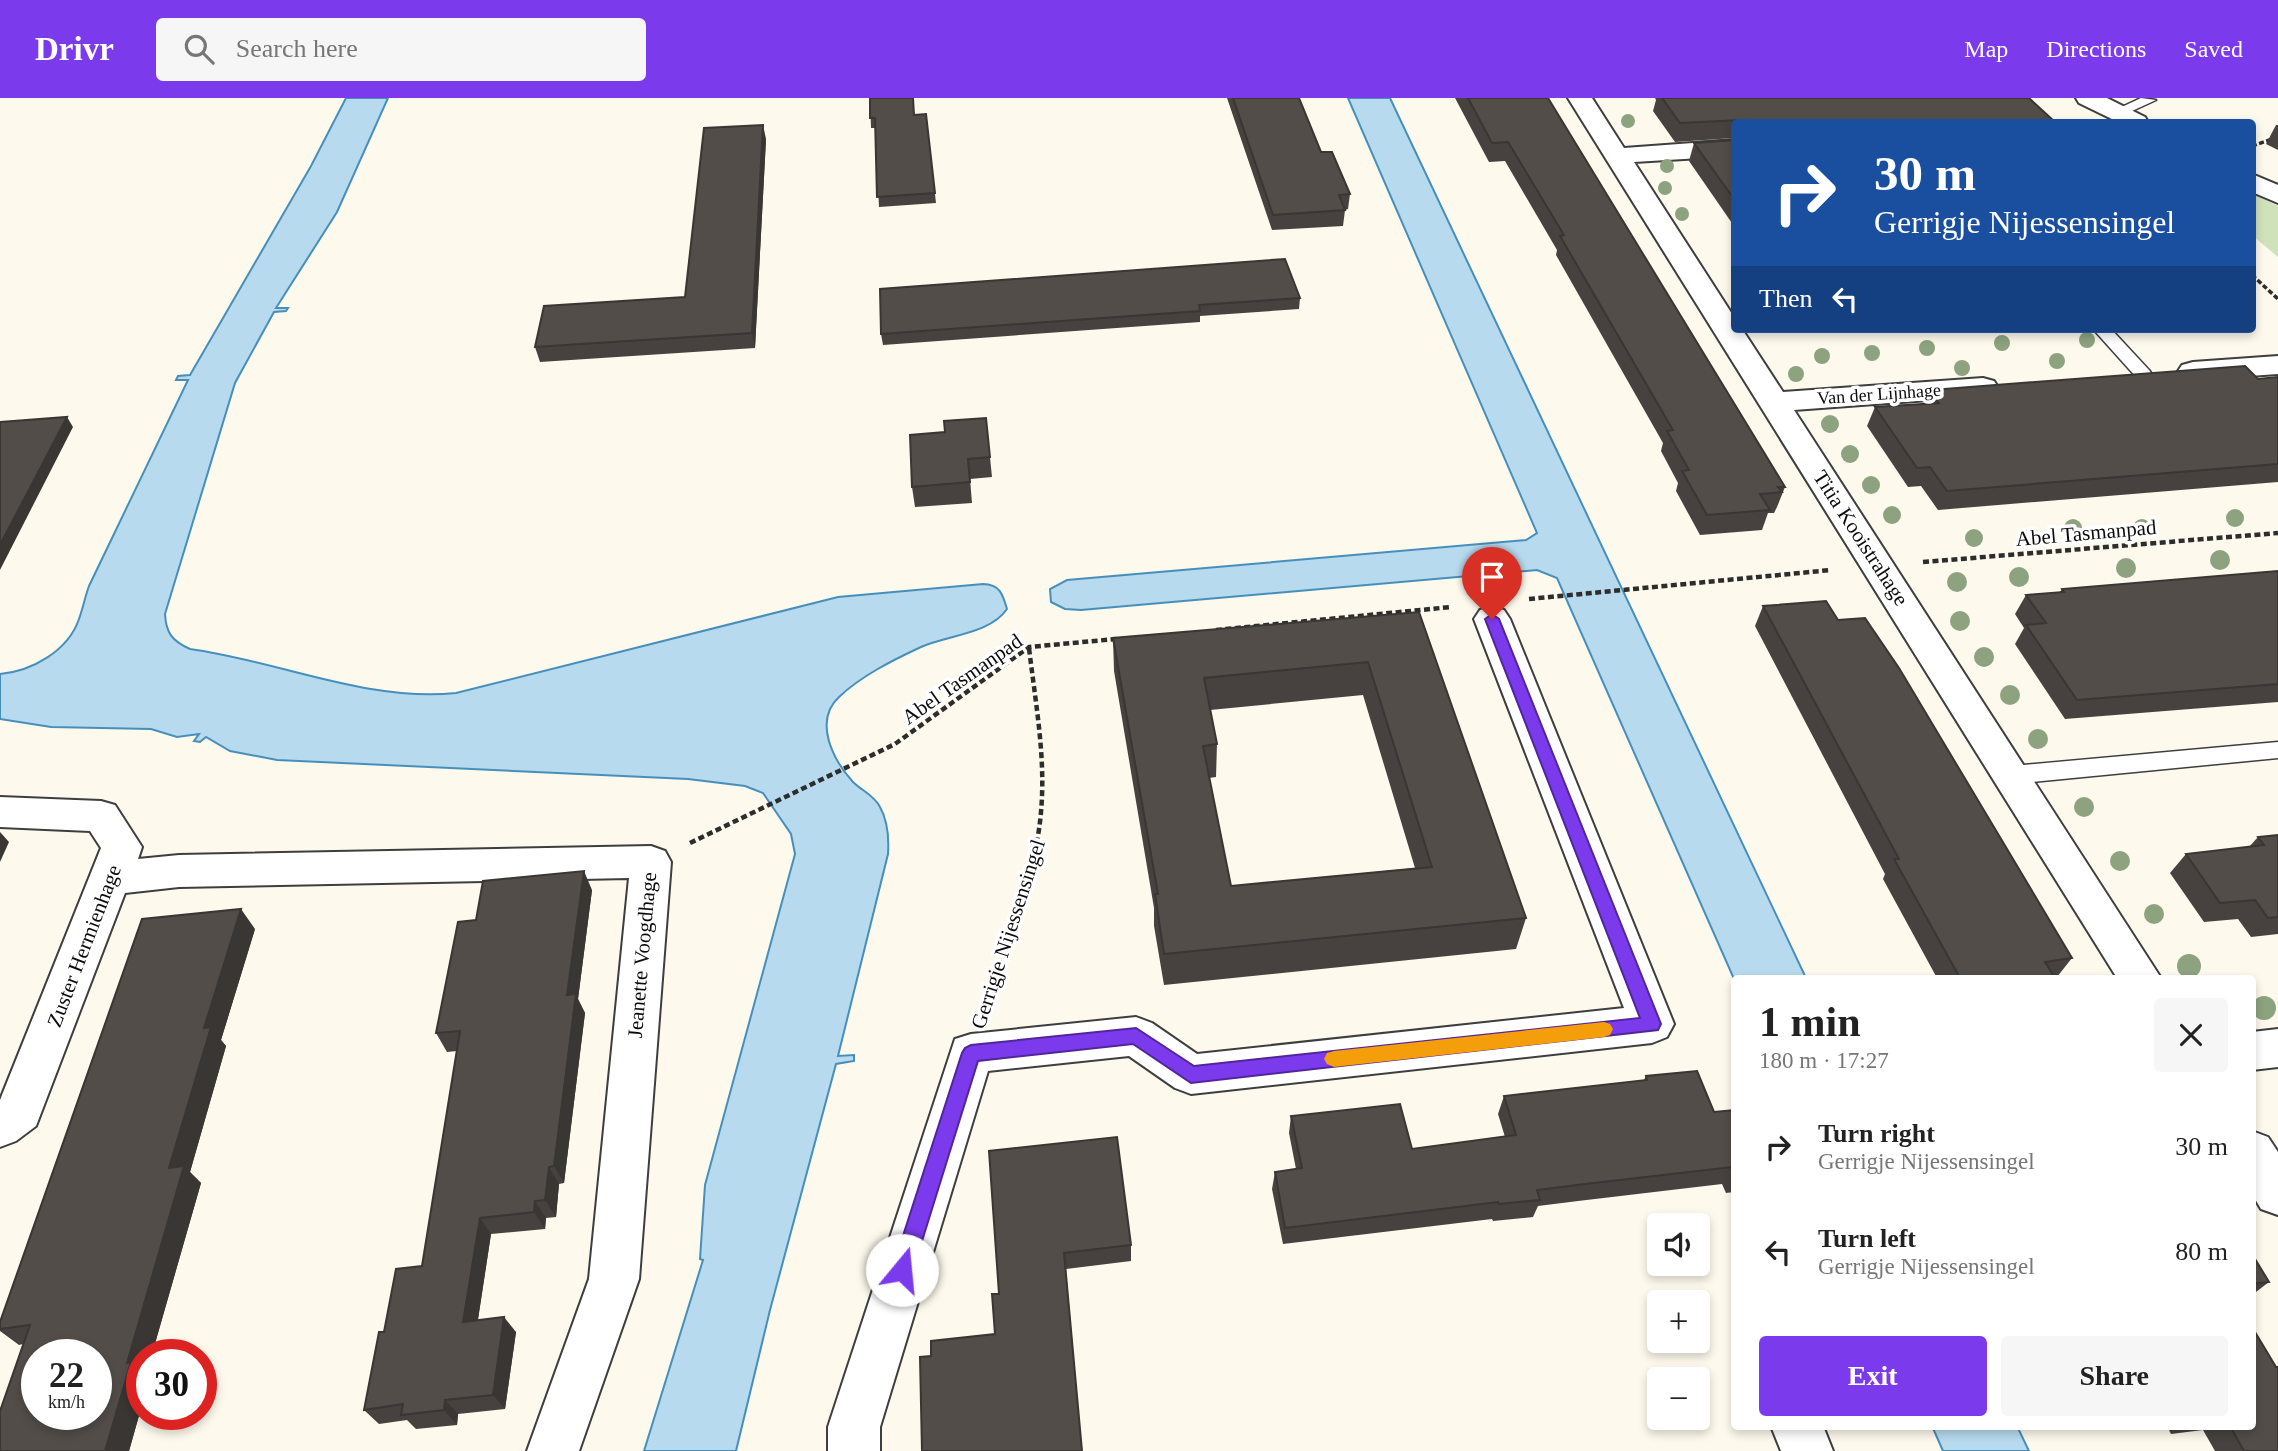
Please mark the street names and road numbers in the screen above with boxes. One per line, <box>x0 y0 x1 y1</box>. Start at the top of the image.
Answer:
street label: Van der Lijnhage <box>1816 380 1942 408</box>
street label: Titia Kooistrahage <box>1808 466 1914 610</box>
street label: Abel Tasmanpad <box>2015 515 2158 551</box>
street label: Abel Tasmanpad <box>897 628 1027 729</box>
street label: Gerrigje Nijessensingel <box>966 836 1050 1032</box>
street label: Zuster Hermienhage <box>42 861 126 1031</box>
street label: Jeanette Voogdhage <box>623 871 661 1039</box>

